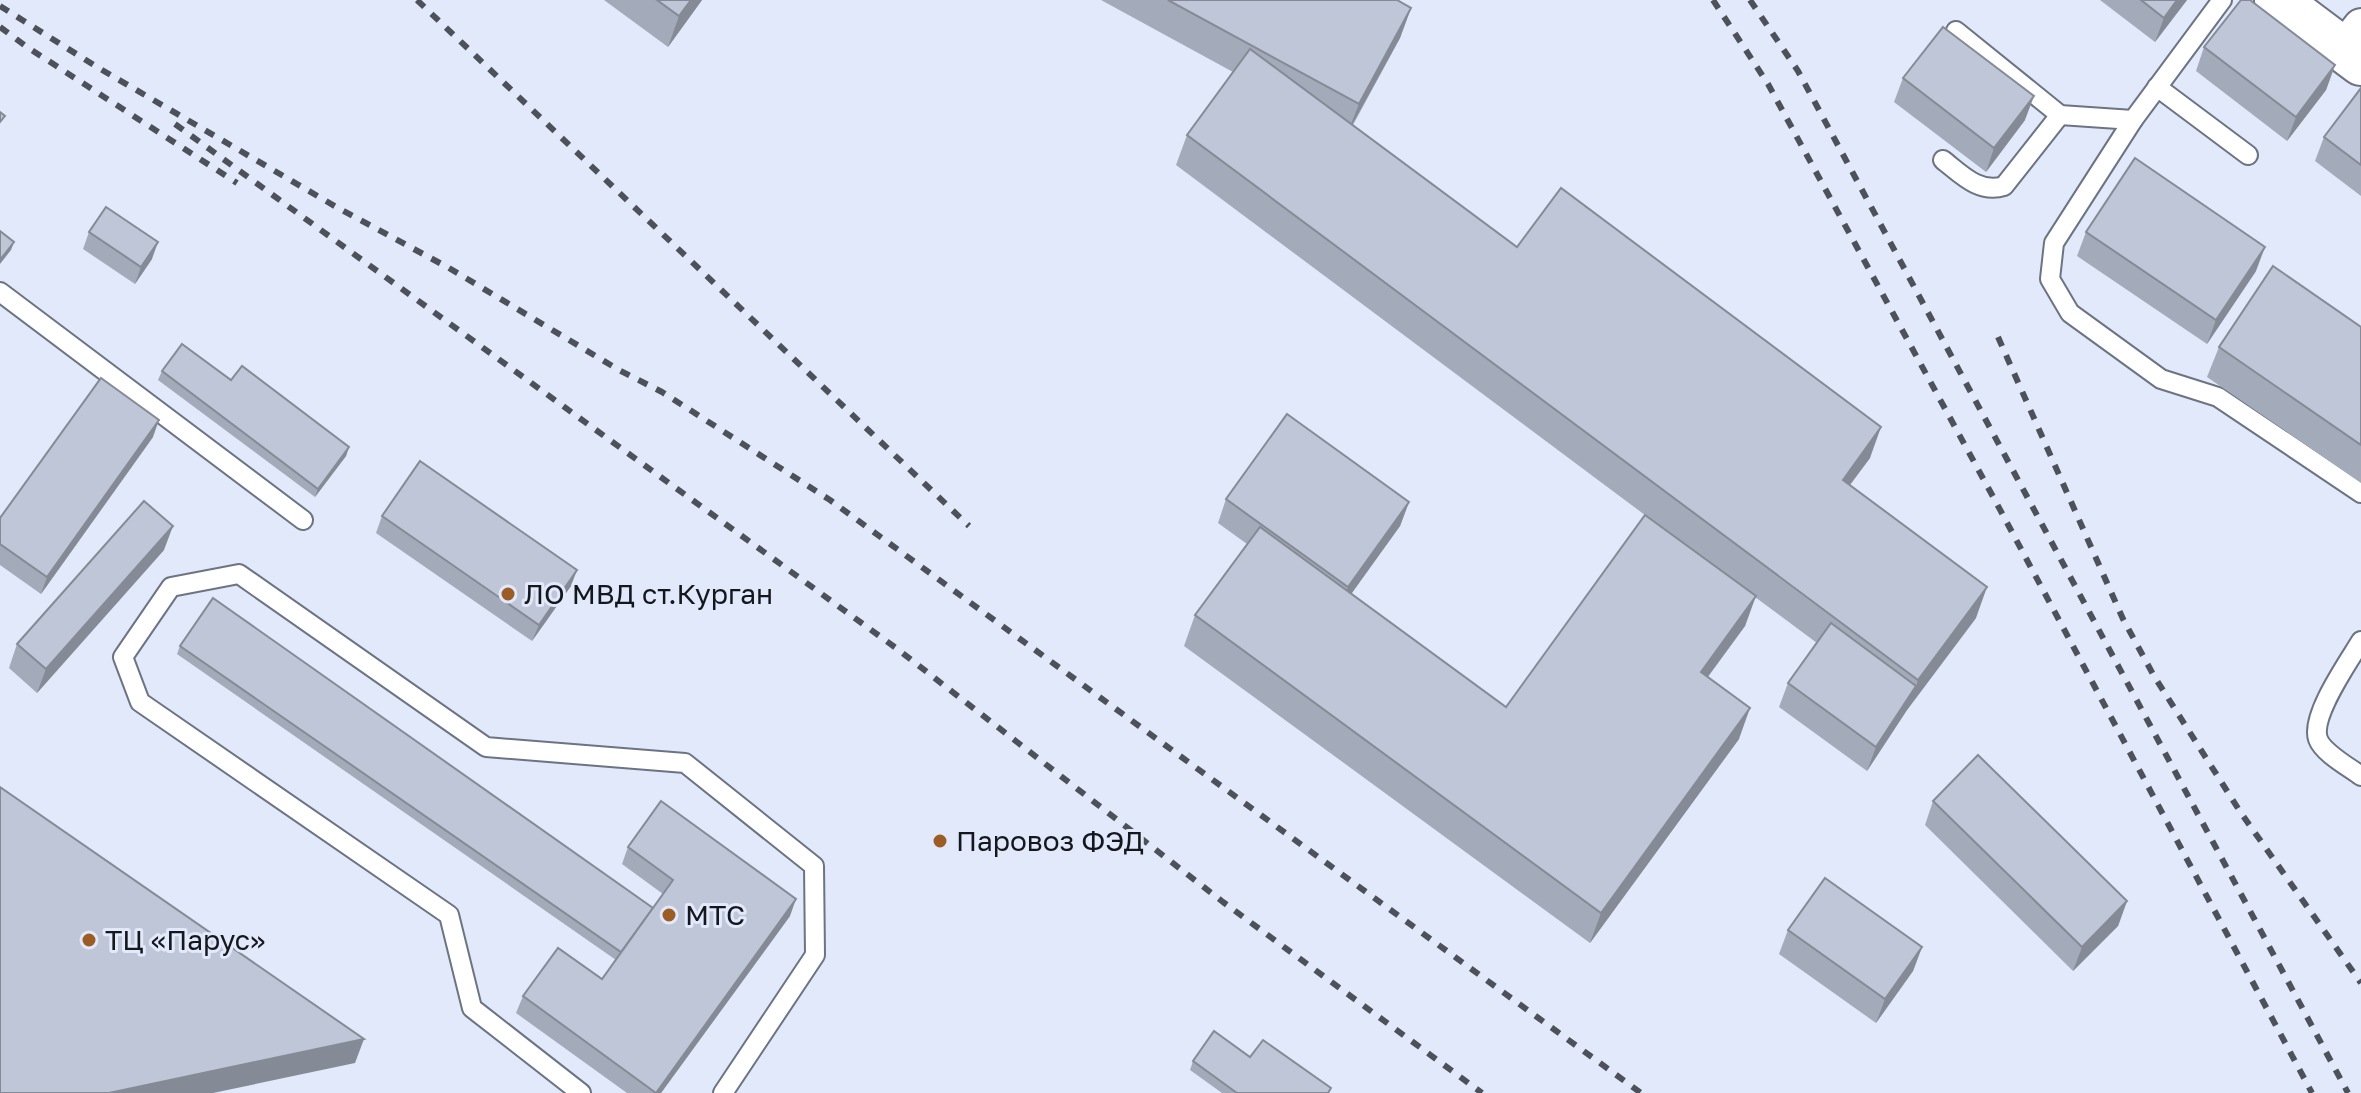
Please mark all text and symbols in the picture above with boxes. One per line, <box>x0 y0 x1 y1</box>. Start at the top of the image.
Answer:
place label: ЛО МВД ст.Курган <box>524 577 773 610</box>
marker: ЛО МВД ст.Курган <box>499 585 517 603</box>
place label: Паровоз ФЭД <box>956 824 1144 857</box>
marker: Паровоз ФЭД <box>931 832 949 850</box>
place label: МТС <box>685 898 745 931</box>
marker: МТС <box>660 906 678 924</box>
place label: ТЦ «Парус» <box>105 923 265 956</box>
marker: ТЦ «Парус» <box>80 931 98 949</box>

